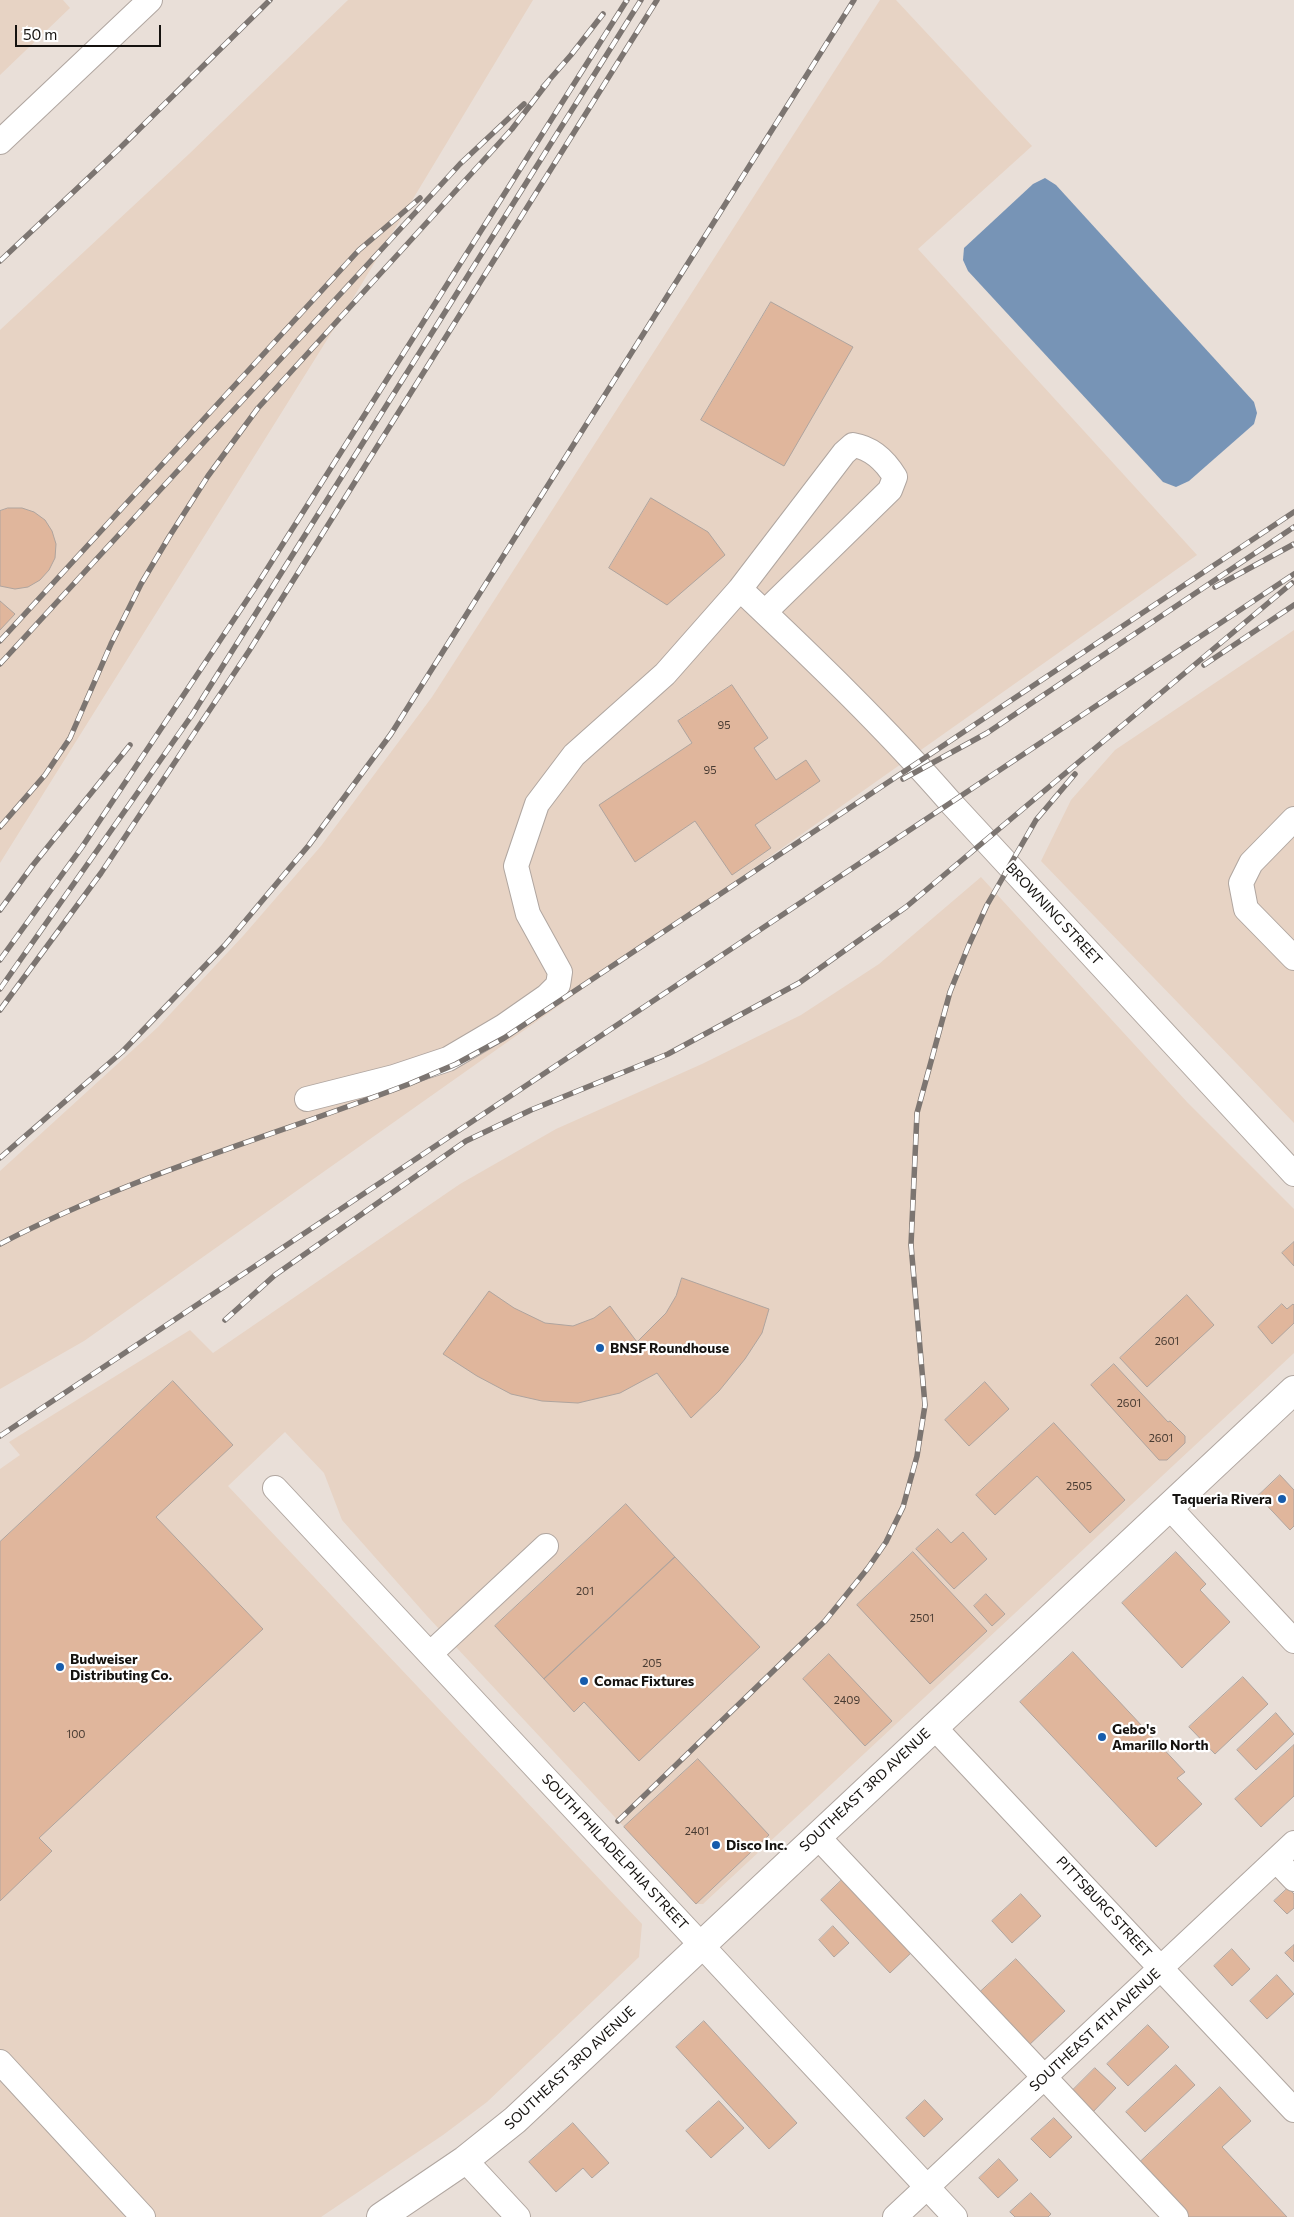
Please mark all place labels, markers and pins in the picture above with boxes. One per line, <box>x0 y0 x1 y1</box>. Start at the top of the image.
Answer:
place label: BNSF Roundhouse <box>610 1340 729 1356</box>
marker: BNSF Roundhouse <box>594 1342 606 1354</box>
place label: Taqueria Rivera <box>1172 1491 1272 1507</box>
marker: Taqueria Rivera <box>1276 1493 1288 1505</box>
place label: Budweiser Distributing Co. <box>70 1651 172 1684</box>
marker: Budweiser Distributing Co. <box>54 1661 66 1673</box>
place label: Comac Fixtures <box>594 1673 694 1689</box>
marker: Comac Fixtures <box>578 1675 590 1687</box>
place label: Gebo's Amarillo North <box>1112 1721 1209 1754</box>
marker: Gebo's Amarillo North <box>1096 1731 1108 1743</box>
place label: Disco Inc. <box>726 1837 788 1853</box>
marker: Disco Inc. <box>710 1839 722 1851</box>

